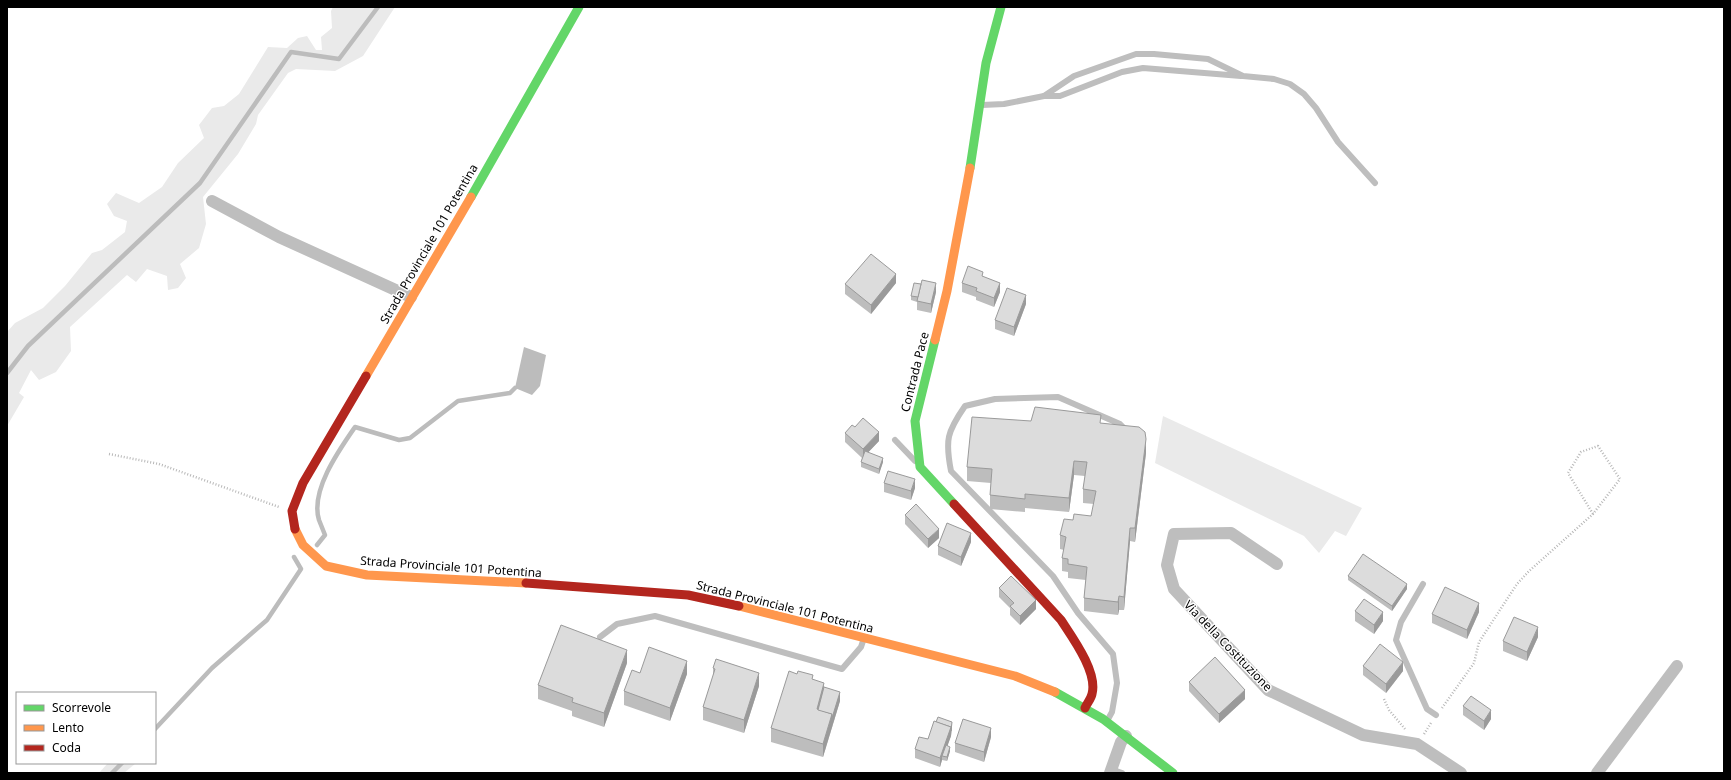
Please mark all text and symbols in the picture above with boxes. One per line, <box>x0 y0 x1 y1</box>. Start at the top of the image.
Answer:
street label: Strada Provinciale 101 Potentina <box>376 161 481 327</box>
street label: Contrada Pace <box>896 330 933 414</box>
street label: Strada Provinciale 101 Potentina <box>360 552 542 581</box>
street label: Strada Provinciale 101 Potentina <box>695 576 876 637</box>
street label: Via della Costituzione <box>1180 596 1276 695</box>
legend <box>16 692 156 764</box>
text: Scorrevole <box>52 699 111 716</box>
text: Lento <box>52 719 84 736</box>
text: Coda <box>52 739 81 756</box>

